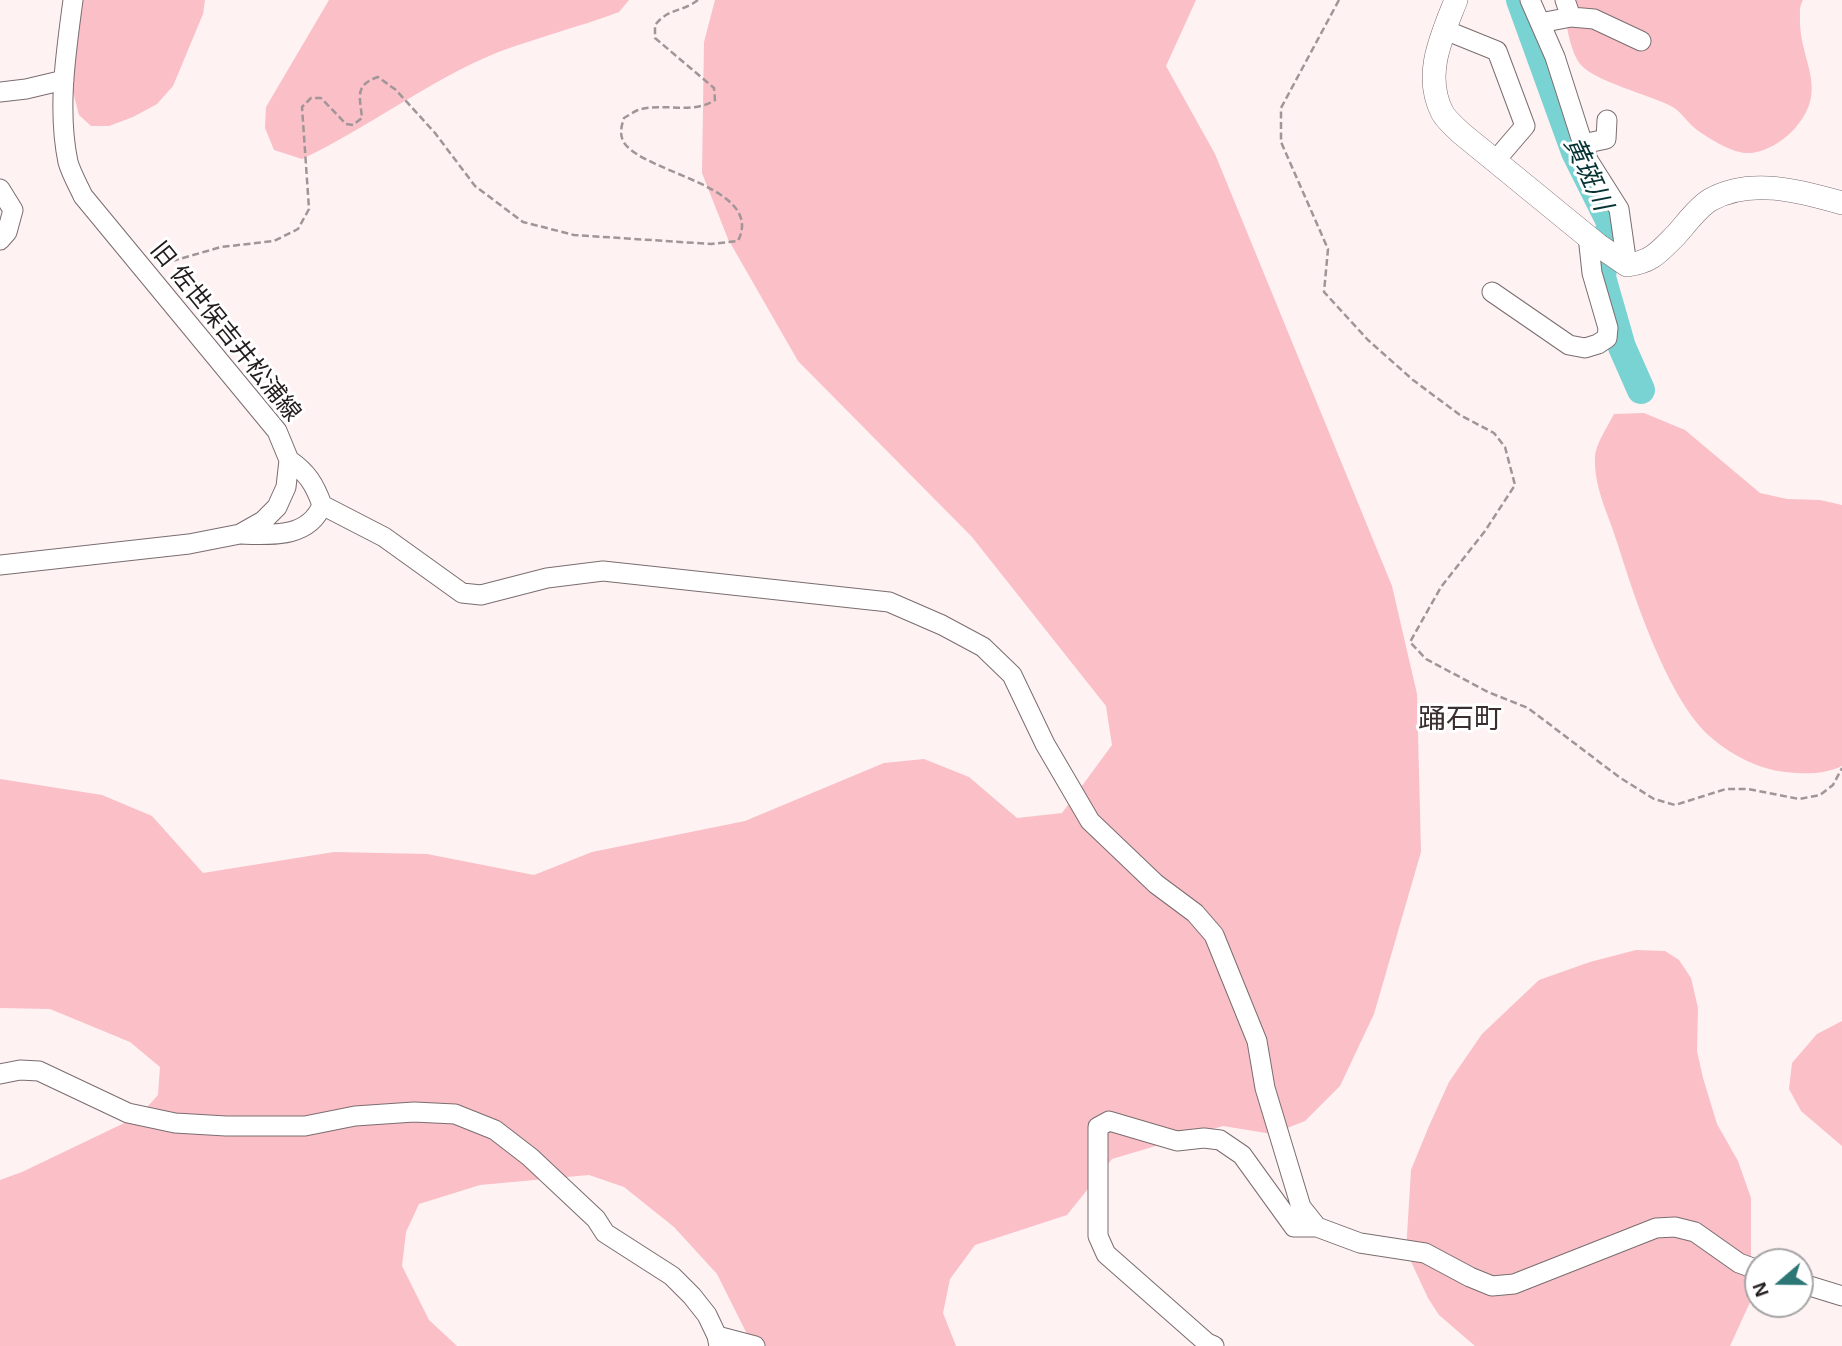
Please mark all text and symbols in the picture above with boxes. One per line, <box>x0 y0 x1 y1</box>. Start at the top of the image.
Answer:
water label: 黄斑川 <box>1556 132 1618 216</box>
street label: 旧 佐世保吉井松浦線 <box>144 236 306 428</box>
district label: 踊石町 <box>1418 703 1502 737</box>
north arrow <box>1744 1248 1814 1318</box>
text: N <box>1748 1280 1773 1300</box>

